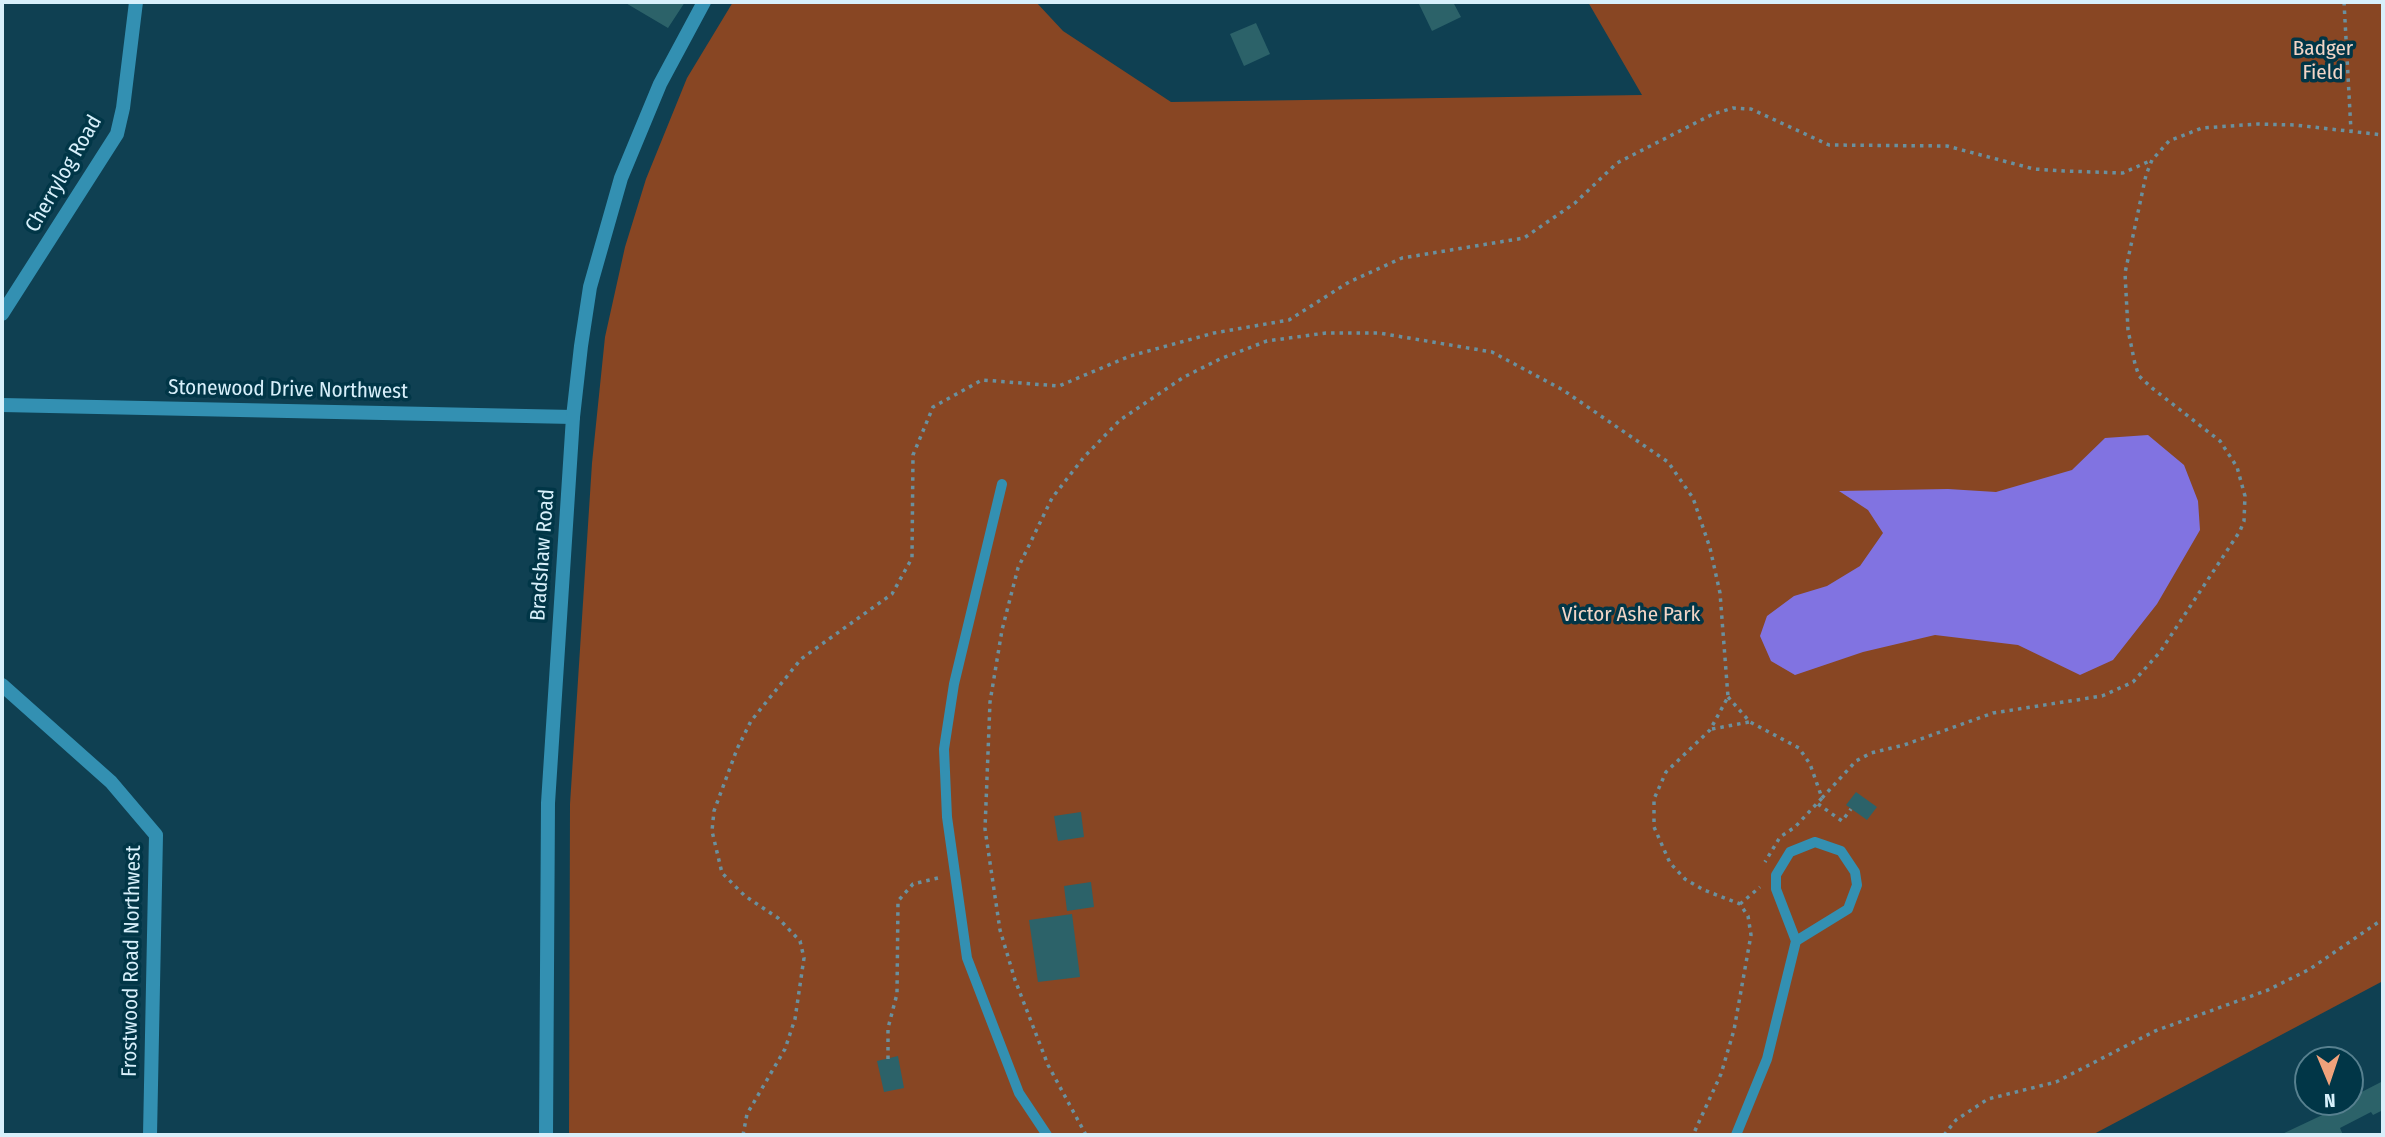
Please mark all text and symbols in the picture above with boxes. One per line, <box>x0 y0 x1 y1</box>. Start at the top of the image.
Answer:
park label: Badger Field <box>2293 36 2353 86</box>
street label: Cherrylog Road <box>20 111 108 237</box>
street label: Stonewood Drive Northwest <box>168 375 408 405</box>
street label: Bradshaw Road <box>526 488 560 622</box>
park label: Victor Ashe Park <box>1562 602 1700 628</box>
street label: Frostwood Road Northwest <box>117 845 147 1077</box>
north arrow <box>2294 1046 2364 1116</box>
text: N <box>2324 1089 2336 1112</box>

